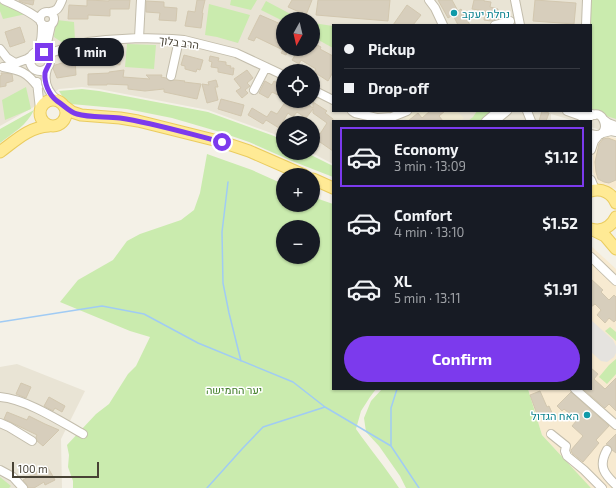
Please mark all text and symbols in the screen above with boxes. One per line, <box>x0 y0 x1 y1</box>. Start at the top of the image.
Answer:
place label: נחלת יעקב <box>462 7 510 20</box>
marker: נחלת יעקב <box>449 8 459 18</box>
north arrow <box>276 12 320 56</box>
map controls <box>276 12 320 264</box>
street label: הרב בלוך <box>158 33 200 51</box>
callout: 1 min <box>58 38 124 66</box>
text: Pickup <box>368 40 415 58</box>
route end <box>35 43 53 61</box>
text: 1 min <box>75 44 107 60</box>
button: locate <box>276 64 320 108</box>
text: Drop-off <box>368 79 429 97</box>
button: layers <box>276 116 320 160</box>
route start <box>213 133 231 151</box>
icon: car <box>346 139 382 175</box>
text: Economy <box>394 140 459 158</box>
text: $1.12 <box>545 148 578 166</box>
text: 3 min · 13:09 <box>394 158 466 174</box>
button: + <box>276 168 320 212</box>
icon: car <box>346 205 382 241</box>
text: Comfort <box>394 206 452 224</box>
text: $1.52 <box>542 214 578 232</box>
button: − <box>276 220 320 264</box>
text: 4 min · 13:10 <box>394 224 464 240</box>
icon: car <box>346 271 382 307</box>
text: XL <box>394 272 412 290</box>
text: $1.91 <box>544 280 578 298</box>
text: 5 min · 13:11 <box>394 290 461 306</box>
button: Confirm <box>344 336 580 382</box>
park label: יער החמישה <box>206 383 262 396</box>
place label: האח הגדול <box>531 409 579 422</box>
marker: האח הגדול <box>582 410 592 420</box>
scale bar <box>12 460 99 479</box>
text: 100 m <box>18 462 48 475</box>

